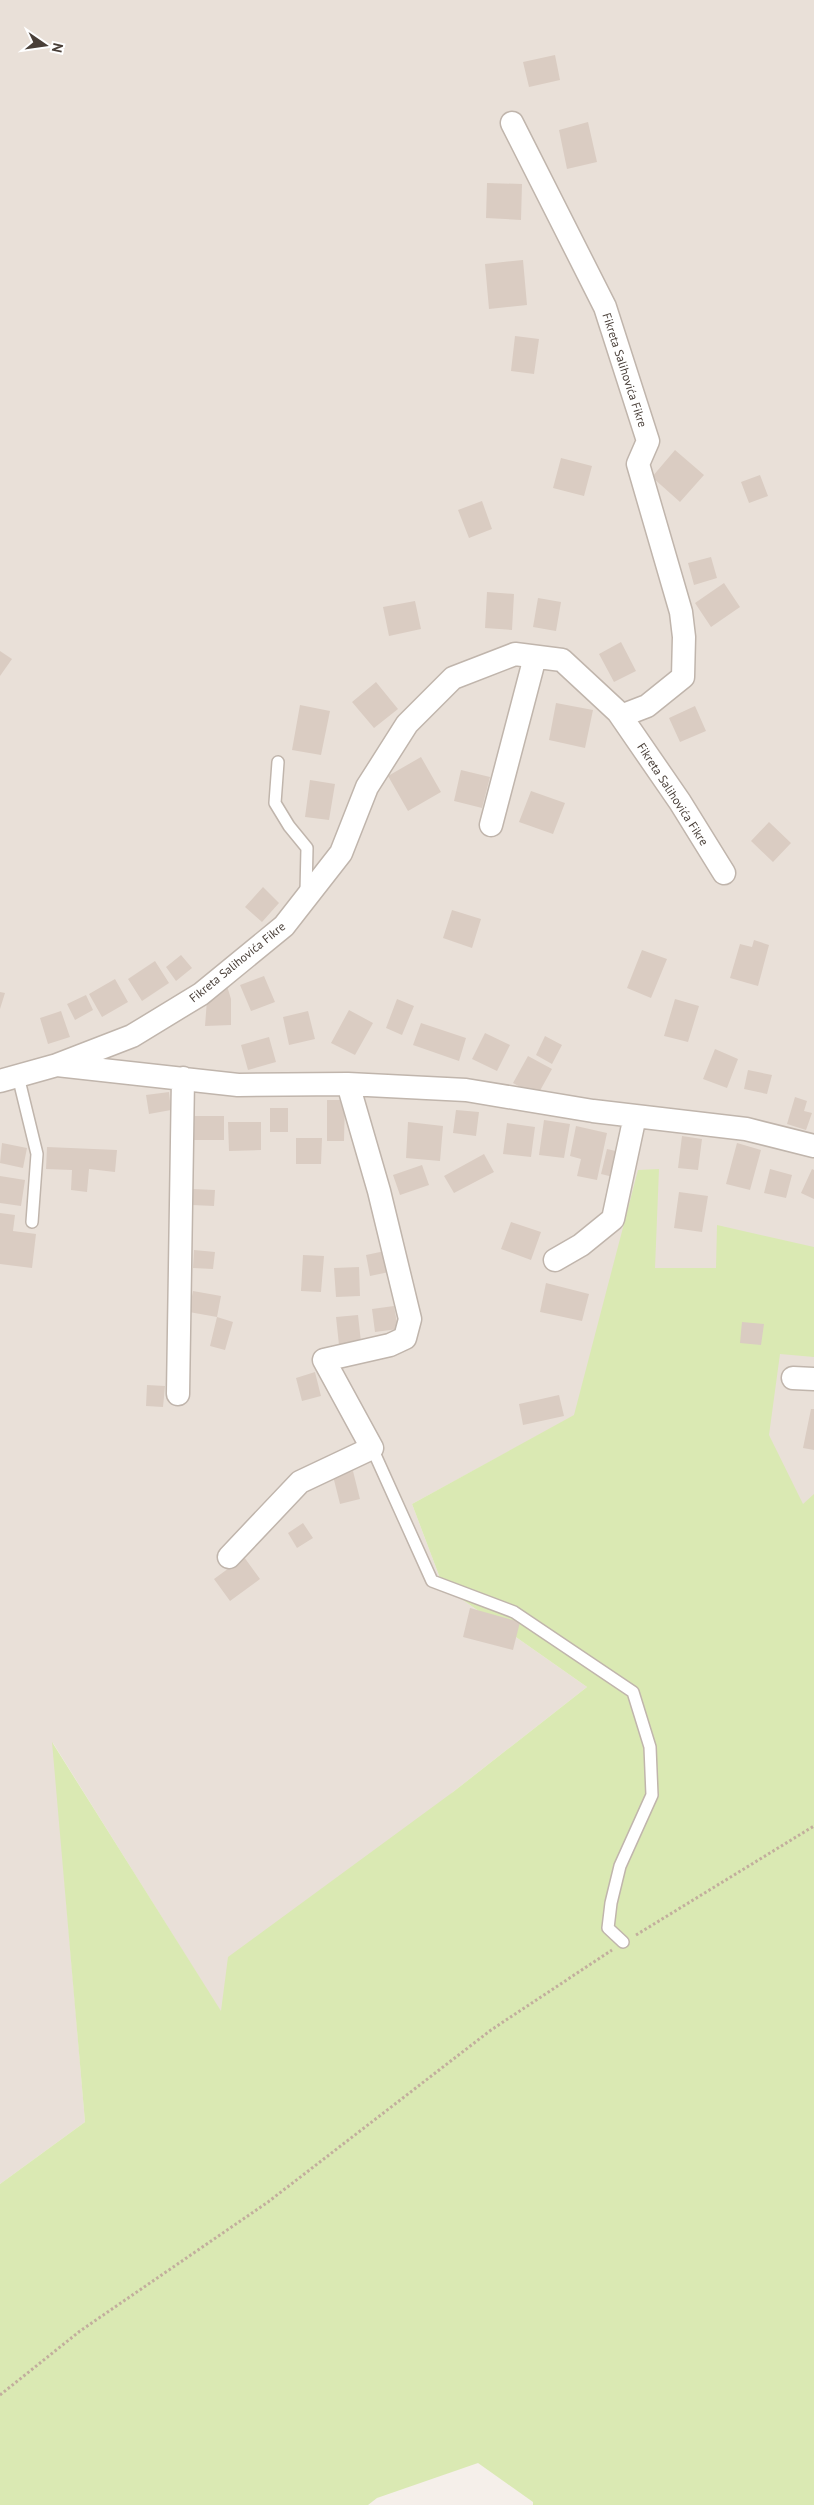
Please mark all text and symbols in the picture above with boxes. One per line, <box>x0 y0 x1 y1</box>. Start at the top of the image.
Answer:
north arrow <box>20 20 70 70</box>
text: N <box>48 41 67 54</box>
street label: Fikreta Salihovića Fikre <box>599 311 651 429</box>
street label: Fikreta Salihovića Fikre <box>634 740 712 848</box>
street label: Fikreta Salihovića Fikre <box>186 919 288 1005</box>

